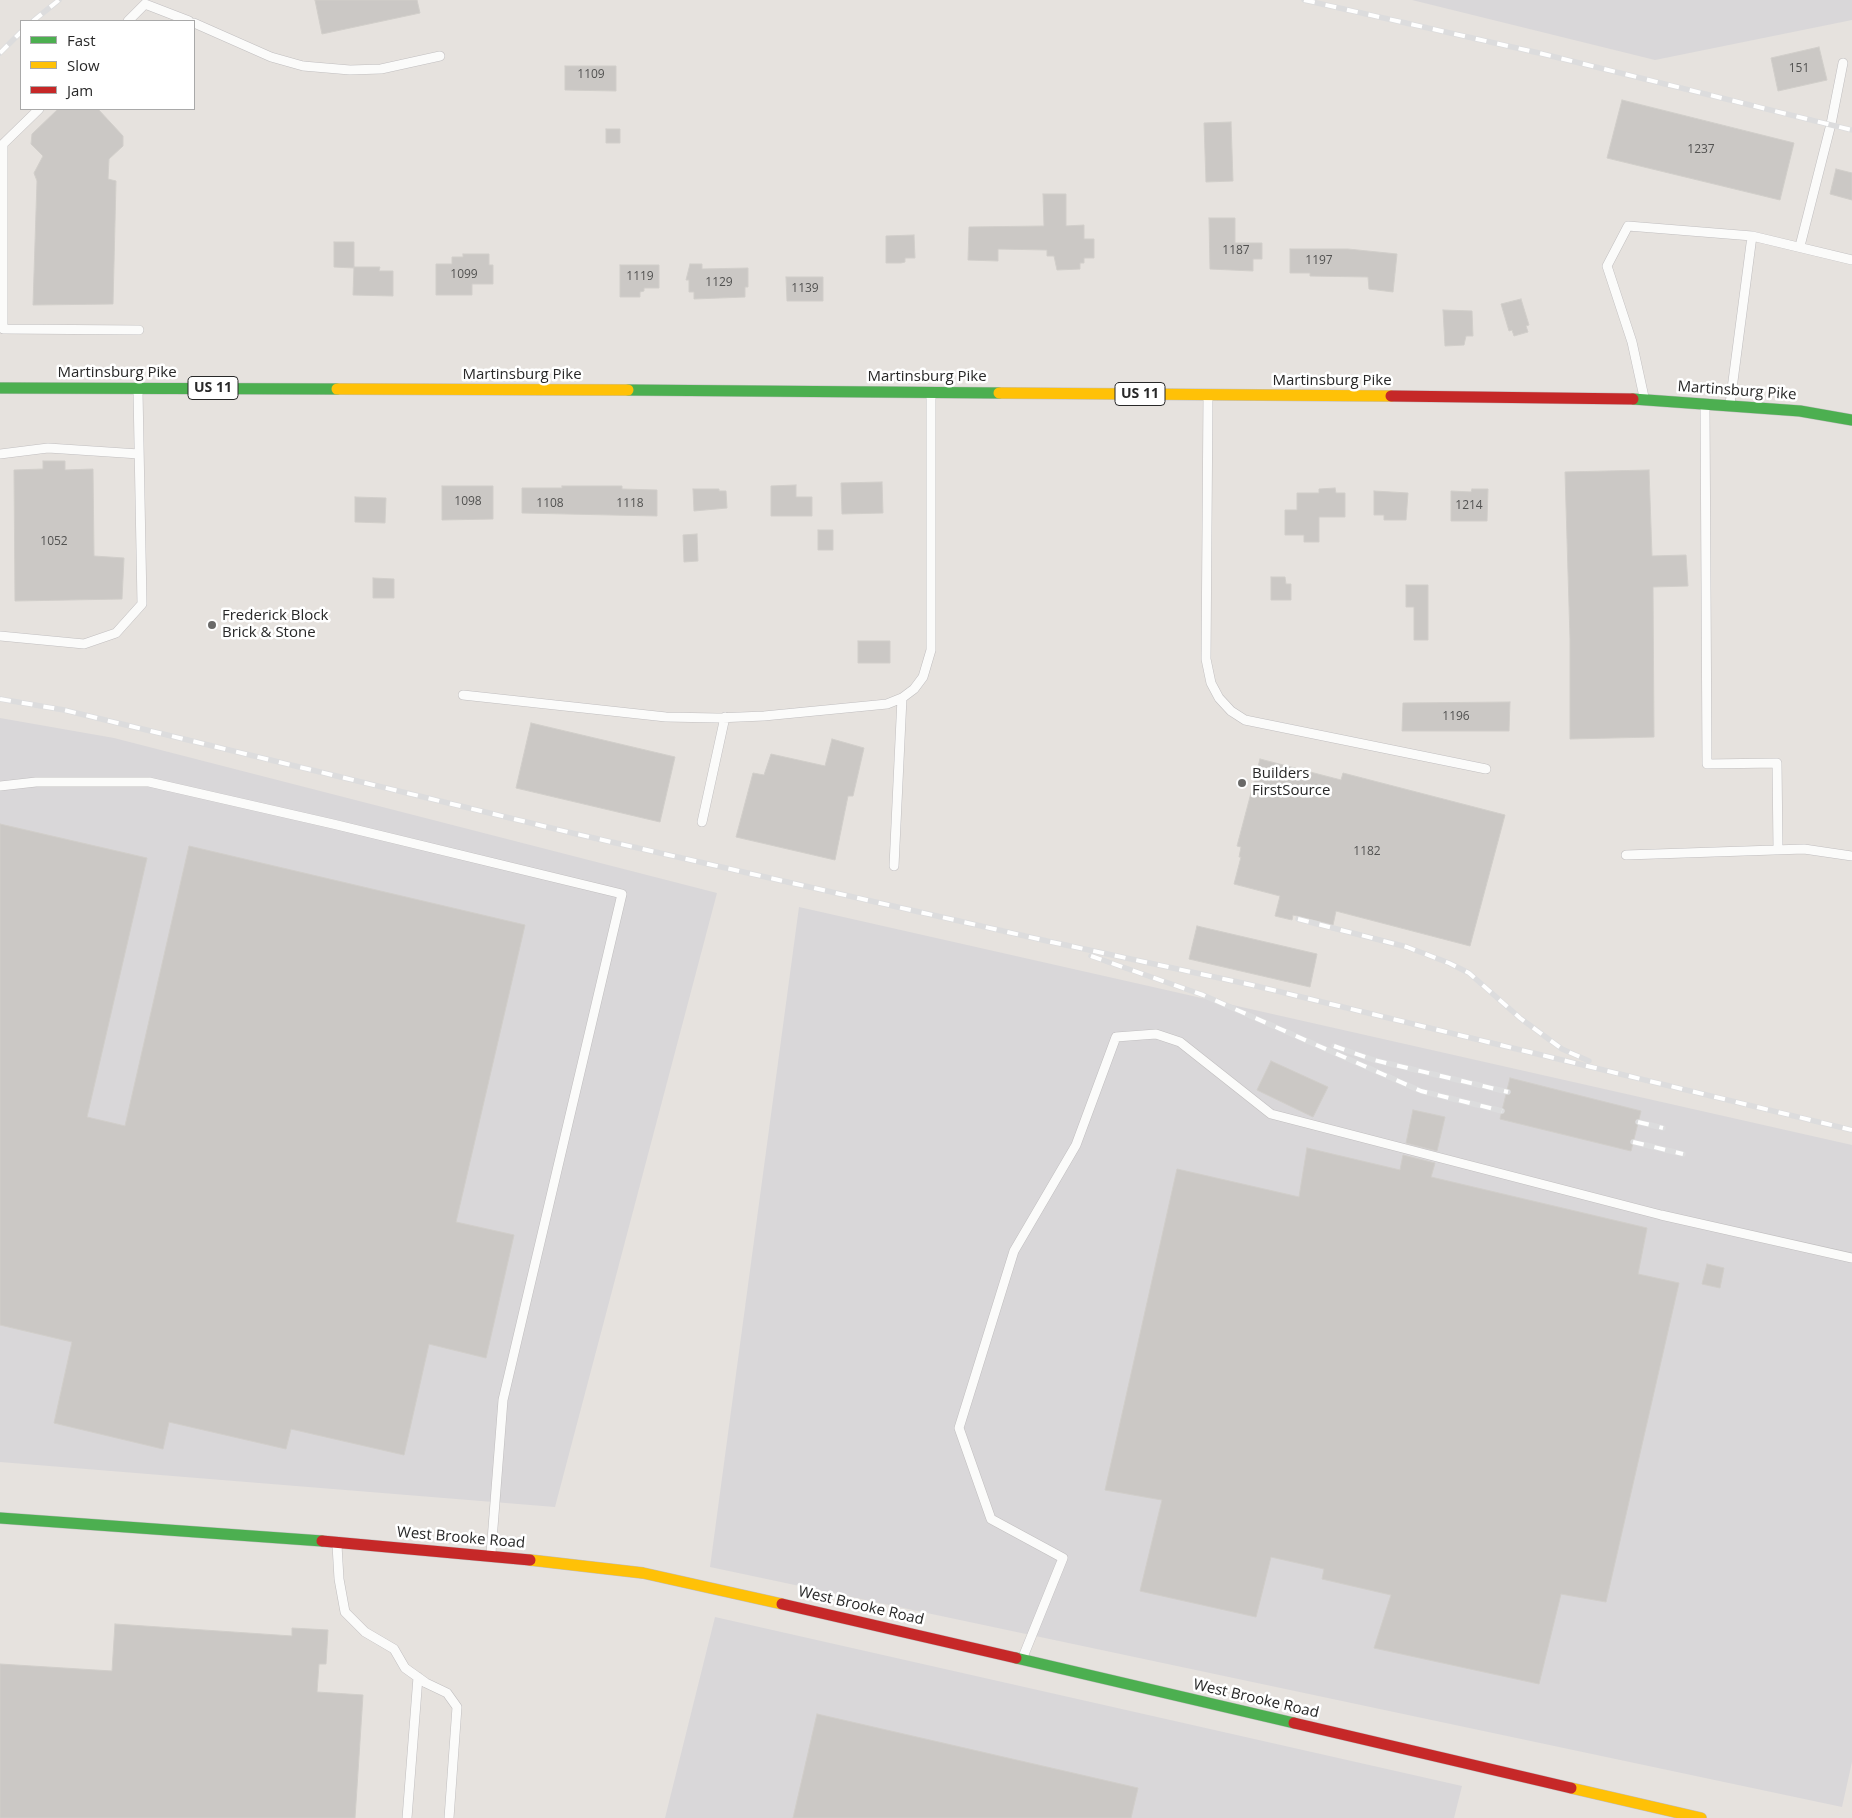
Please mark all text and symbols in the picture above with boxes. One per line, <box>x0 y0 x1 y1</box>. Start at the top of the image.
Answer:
legend <box>20 20 195 110</box>
text: Fast <box>67 30 96 50</box>
text: Slow <box>67 55 100 75</box>
house number: 151 <box>1789 62 1809 76</box>
house number: 1109 <box>577 68 605 82</box>
text: Jam <box>67 80 93 100</box>
house number: 1237 <box>1687 143 1715 157</box>
house number: 1187 <box>1222 244 1250 258</box>
house number: 1197 <box>1305 254 1333 268</box>
house number: 1099 <box>450 268 478 282</box>
house number: 1119 <box>626 270 654 284</box>
house number: 1129 <box>705 276 733 290</box>
house number: 1139 <box>791 282 819 296</box>
street label: Martinsburg Pike <box>57 364 177 382</box>
street label: Martinsburg Pike <box>462 366 582 384</box>
street label: Martinsburg Pike <box>867 368 987 386</box>
street label: Martinsburg Pike <box>1272 372 1392 390</box>
road number: US 11 <box>188 376 238 399</box>
street label: Martinsburg Pike <box>1677 378 1797 404</box>
road number: US 11 <box>1115 382 1165 406</box>
house number: 1098 <box>454 495 482 509</box>
house number: 1108 <box>536 497 564 511</box>
house number: 1118 <box>616 497 644 511</box>
house number: 1214 <box>1455 499 1483 513</box>
house number: 1052 <box>40 535 68 549</box>
place label: Frederick Block Brick & Stone <box>222 607 328 642</box>
marker: Frederick Block Brick & Stone <box>206 619 218 631</box>
house number: 1196 <box>1442 710 1470 724</box>
place label: Builders FirstSource <box>1252 765 1330 800</box>
marker: Builders FirstSource <box>1236 777 1248 789</box>
house number: 1182 <box>1353 845 1381 859</box>
street label: West Brooke Road <box>396 1523 526 1553</box>
street label: West Brooke Road <box>796 1583 926 1629</box>
street label: West Brooke Road <box>1191 1676 1321 1722</box>

